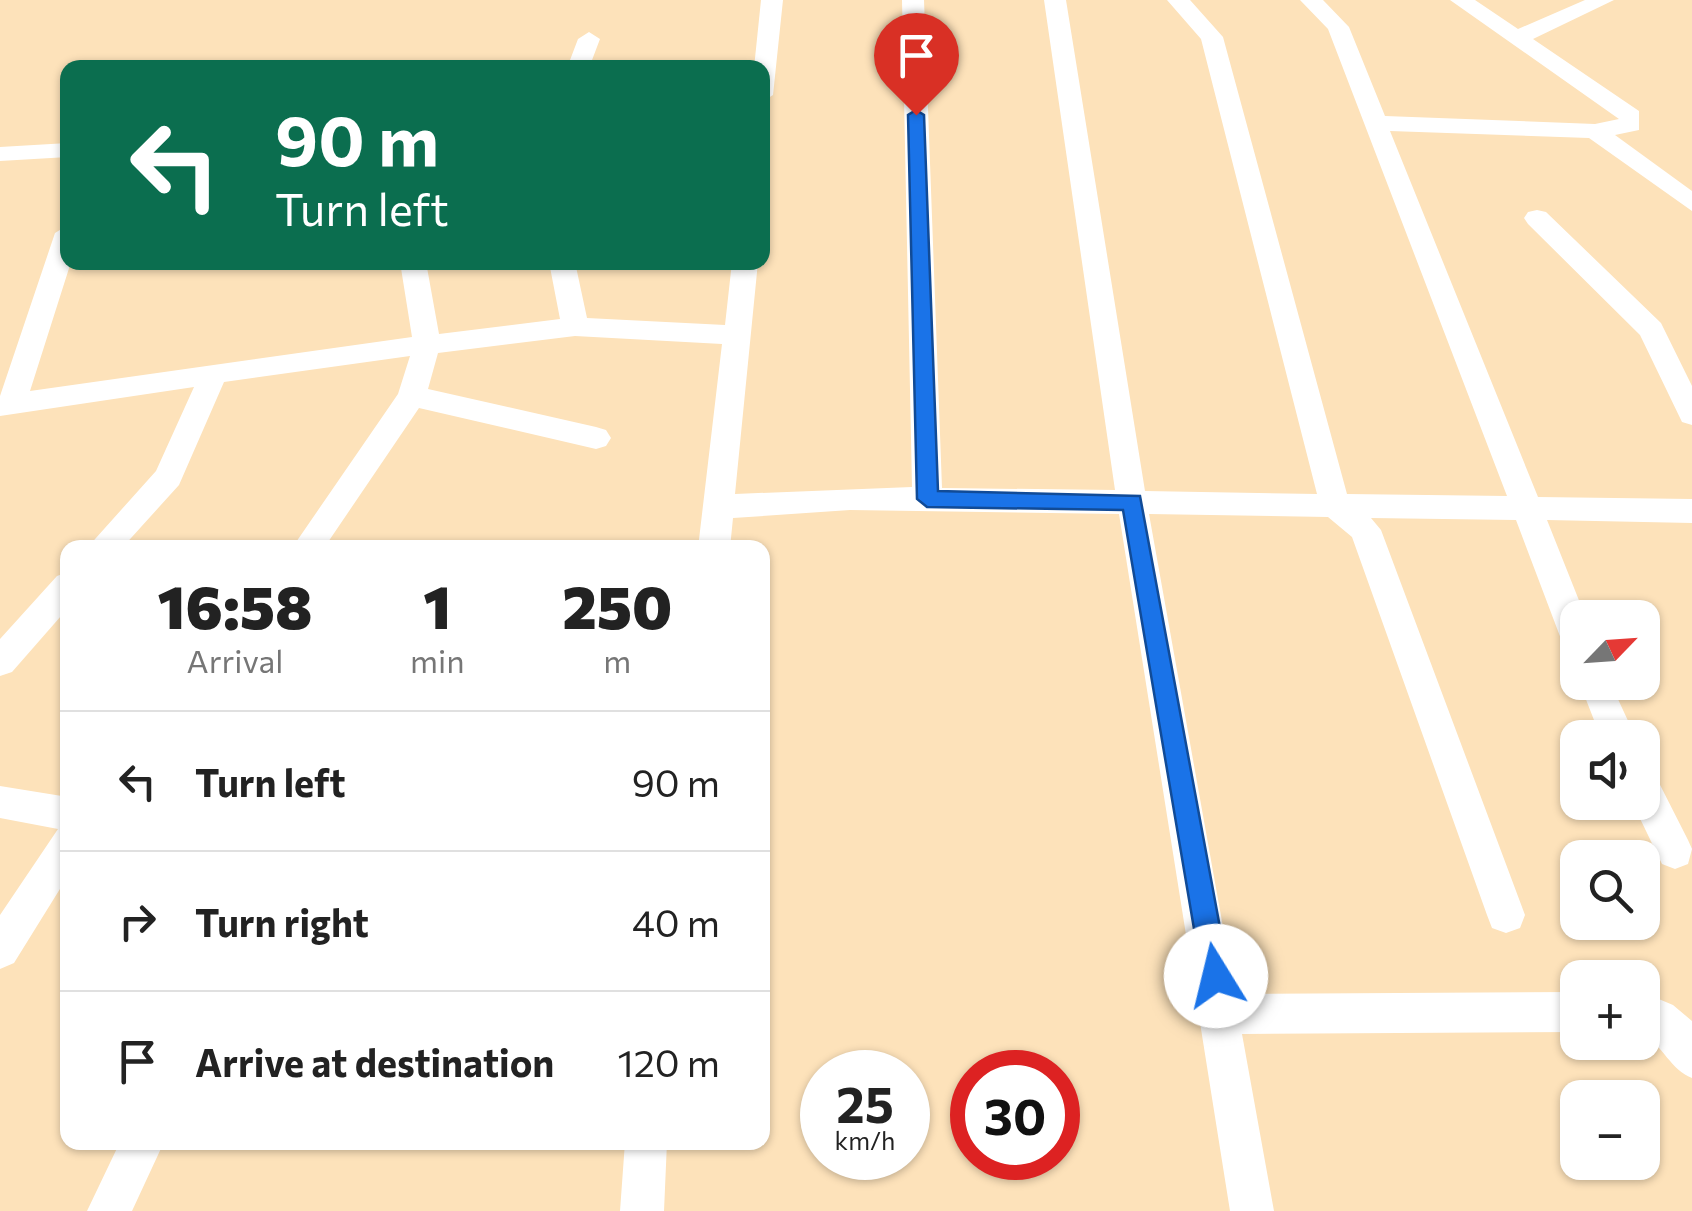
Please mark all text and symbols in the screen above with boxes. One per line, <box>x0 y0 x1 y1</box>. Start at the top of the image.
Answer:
pin <box>874 13 959 116</box>
icon: arrive <box>889 28 944 83</box>
text: 90 m <box>275 95 439 180</box>
icon: left <box>110 100 240 230</box>
text: Turn left <box>275 180 449 235</box>
text: 16:58 <box>158 568 313 641</box>
text: 1 <box>423 568 451 641</box>
text: 250 <box>562 568 672 641</box>
north arrow <box>1560 600 1660 700</box>
map controls <box>1560 600 1660 1180</box>
text: Arrival <box>187 640 283 680</box>
text: min <box>410 640 465 680</box>
text: m <box>603 640 631 680</box>
button: sound <box>1560 720 1660 820</box>
icon: left <box>110 754 165 809</box>
text: Turn left <box>195 758 346 805</box>
text: 90 m <box>632 758 720 805</box>
button: search <box>1560 840 1660 940</box>
icon: right <box>110 894 165 949</box>
text: Turn right <box>195 898 369 945</box>
text: 40 m <box>632 898 720 945</box>
position arrow <box>1164 924 1268 1028</box>
button: + <box>1560 960 1660 1060</box>
icon: arrive <box>110 1034 165 1089</box>
text: Arrive at destination <box>195 1038 554 1085</box>
text: 120 m <box>618 1038 720 1085</box>
speed limit sign: 30 <box>950 1050 1080 1180</box>
text: 25 <box>836 1072 894 1133</box>
button: − <box>1560 1080 1660 1180</box>
text: km/h <box>835 1125 895 1155</box>

